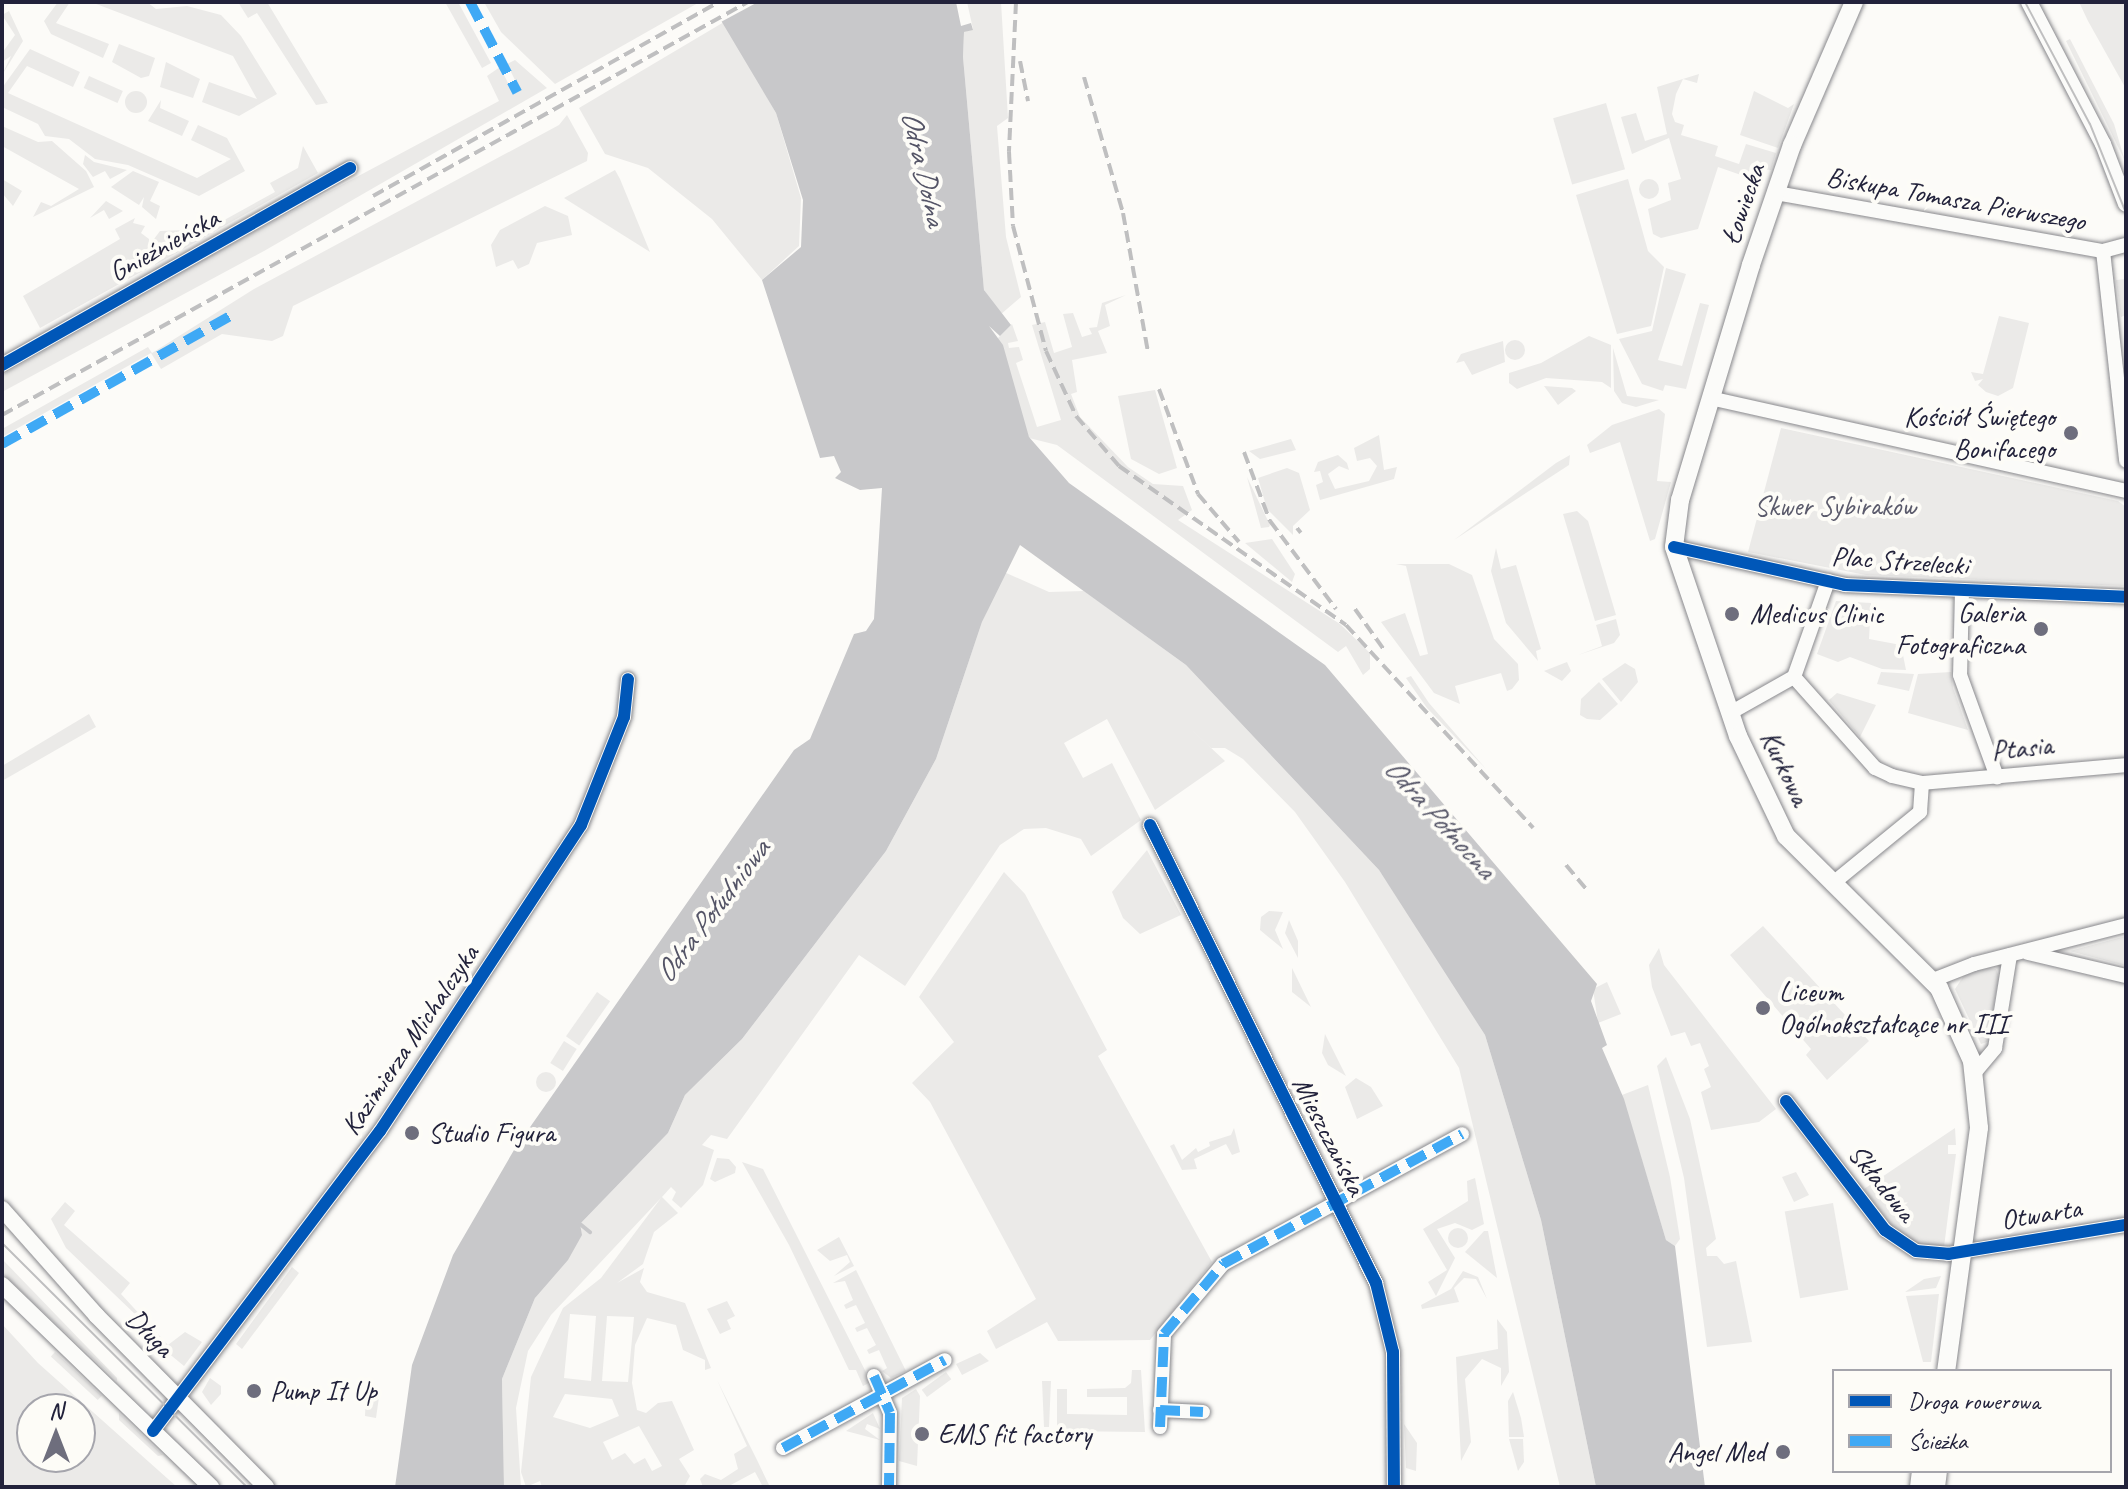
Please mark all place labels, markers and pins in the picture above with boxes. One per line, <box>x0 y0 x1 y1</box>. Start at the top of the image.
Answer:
place label: Kościół Świętego Bonifacego <box>1904 400 2055 466</box>
marker: Kościół Świętego Bonifacego <box>2062 424 2080 442</box>
place label: Galeria Fotograficzna <box>1896 596 2025 662</box>
place label: Medicus Clinic <box>1750 597 1884 631</box>
marker: Medicus Clinic <box>1721 603 1743 625</box>
marker: Galeria Fotograficzna <box>2032 620 2050 638</box>
place label: Liceum Ogólnokształcące nr III <box>1779 975 2007 1041</box>
marker: Liceum Ogólnokształcące nr III <box>1754 999 1772 1017</box>
place label: Studio Figura <box>428 1116 555 1150</box>
marker: Studio Figura <box>403 1124 421 1142</box>
place label: Pump It Up <box>270 1374 377 1408</box>
marker: Pump It Up <box>245 1382 263 1400</box>
place label: EMS fit factory <box>938 1417 1090 1451</box>
marker: EMS fit factory <box>913 1425 931 1443</box>
place label: Angel Med <box>1668 1435 1765 1469</box>
marker: Angel Med <box>1772 1441 1794 1463</box>

